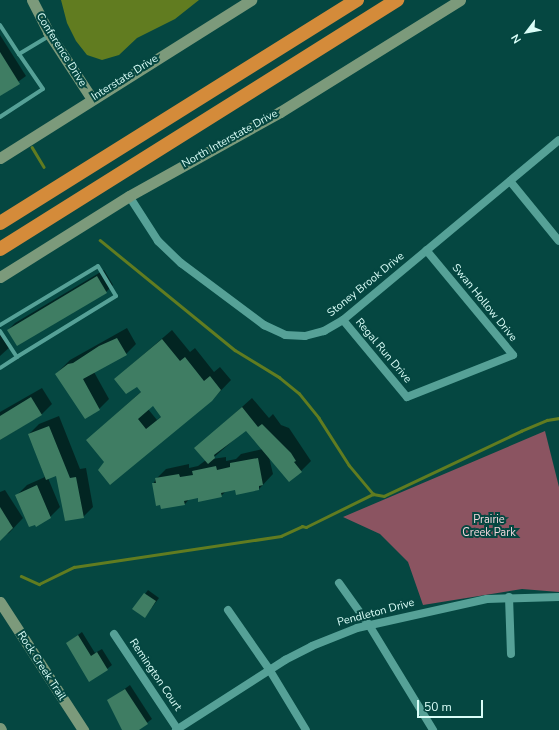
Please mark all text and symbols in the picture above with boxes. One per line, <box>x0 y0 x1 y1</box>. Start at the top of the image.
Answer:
street label: Conference Drive <box>33 11 89 89</box>
north arrow <box>507 12 547 52</box>
text: N <box>508 31 525 46</box>
street label: Interstate Drive <box>89 52 161 104</box>
street label: North Interstate Drive <box>180 107 280 171</box>
street label: Stoney Brook Drive <box>325 250 407 320</box>
street label: Swan Hollow Drive <box>449 262 519 344</box>
street label: Regal Run Drive <box>352 316 414 386</box>
park label: Prairie Creek Park <box>462 514 516 540</box>
street label: Pendleton Drive <box>336 596 416 630</box>
street label: Rock Creek Trail <box>14 629 68 703</box>
street label: Remington Court <box>126 636 184 714</box>
scale bar <box>419 692 485 718</box>
text: 50 m <box>424 699 452 715</box>

